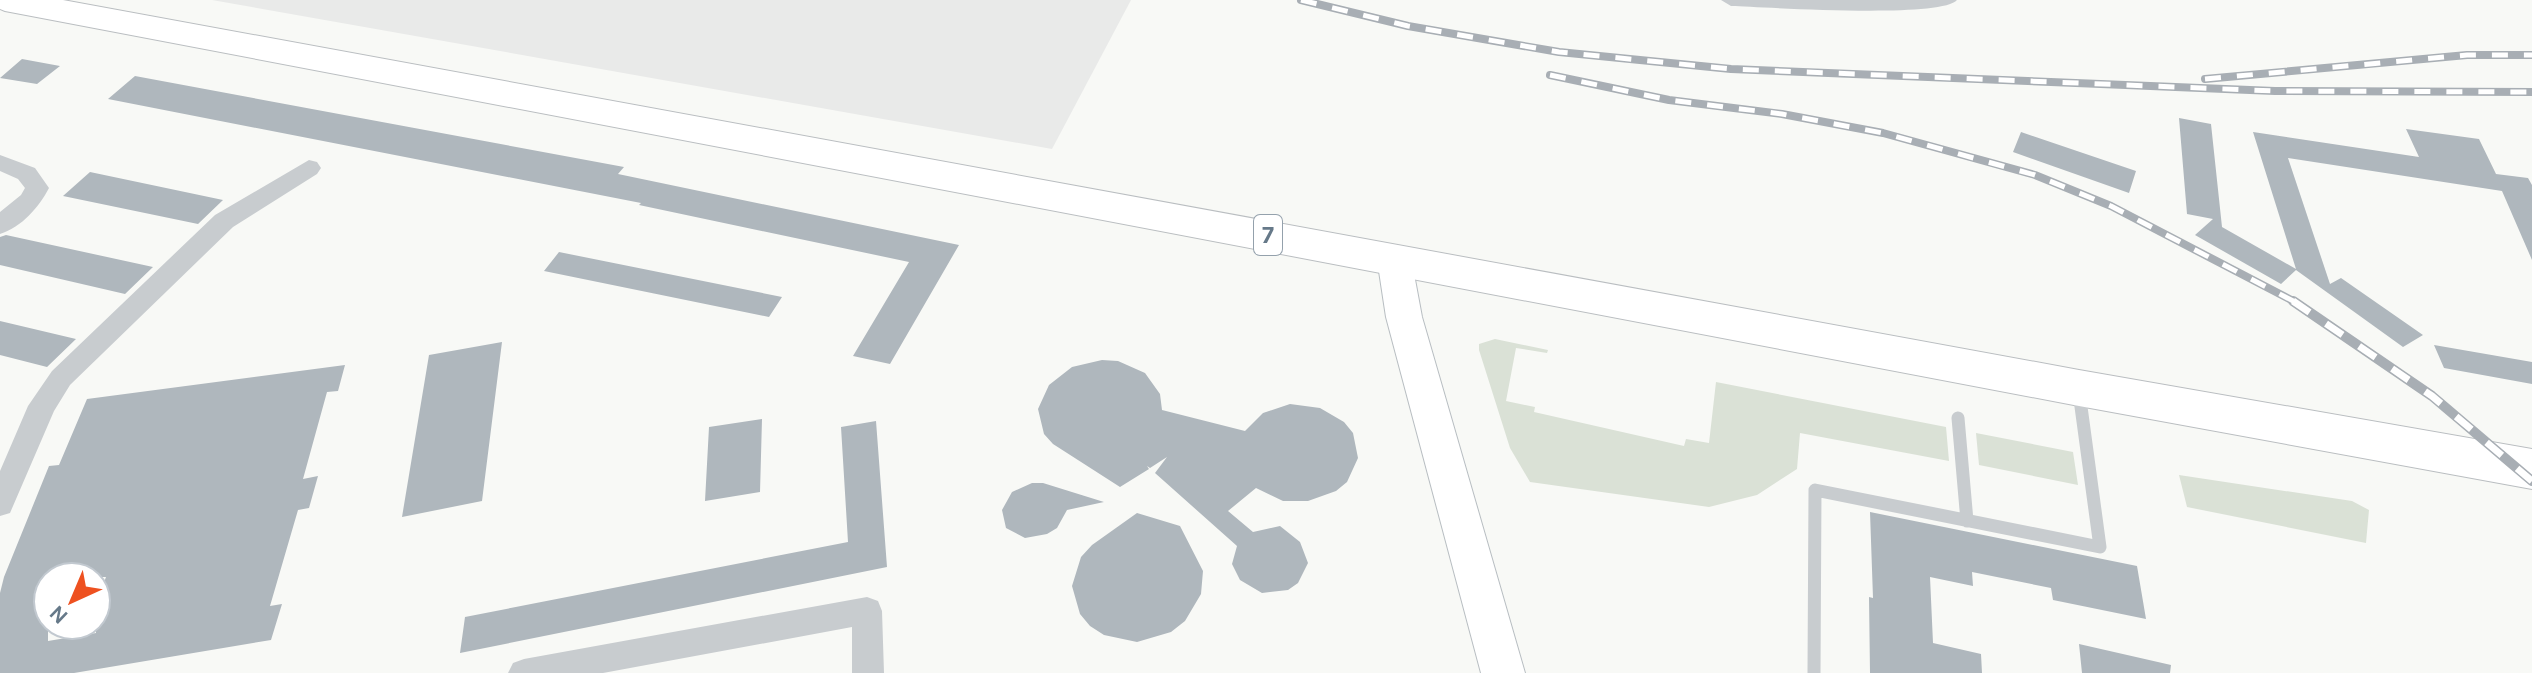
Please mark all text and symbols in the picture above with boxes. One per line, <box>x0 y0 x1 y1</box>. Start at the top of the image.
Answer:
road number: 7 <box>1254 215 1282 255</box>
north arrow <box>32 561 112 641</box>
text: N <box>44 600 74 630</box>

